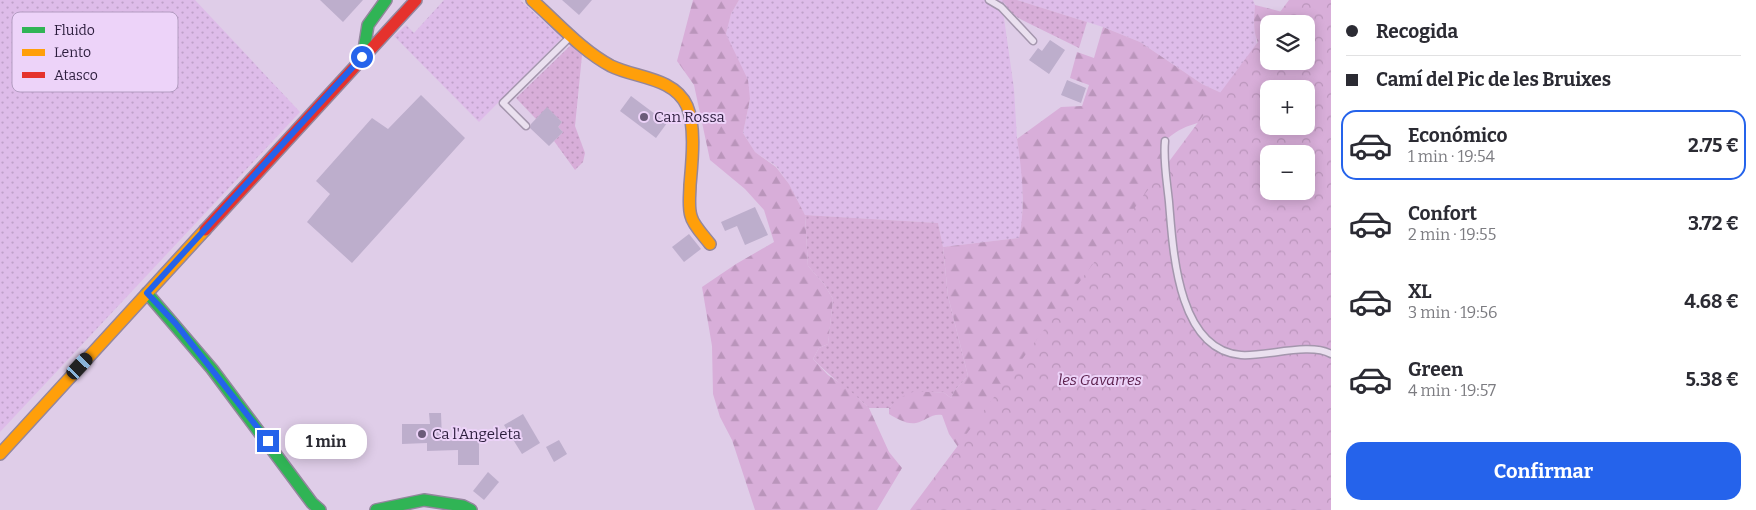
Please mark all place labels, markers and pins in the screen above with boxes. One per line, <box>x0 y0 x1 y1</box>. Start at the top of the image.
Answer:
place label: Can Rossa <box>654 108 725 126</box>
marker: Can Rossa <box>638 111 650 123</box>
place label: Ca l'Angeleta <box>432 425 521 443</box>
marker: Ca l'Angeleta <box>416 428 428 440</box>

